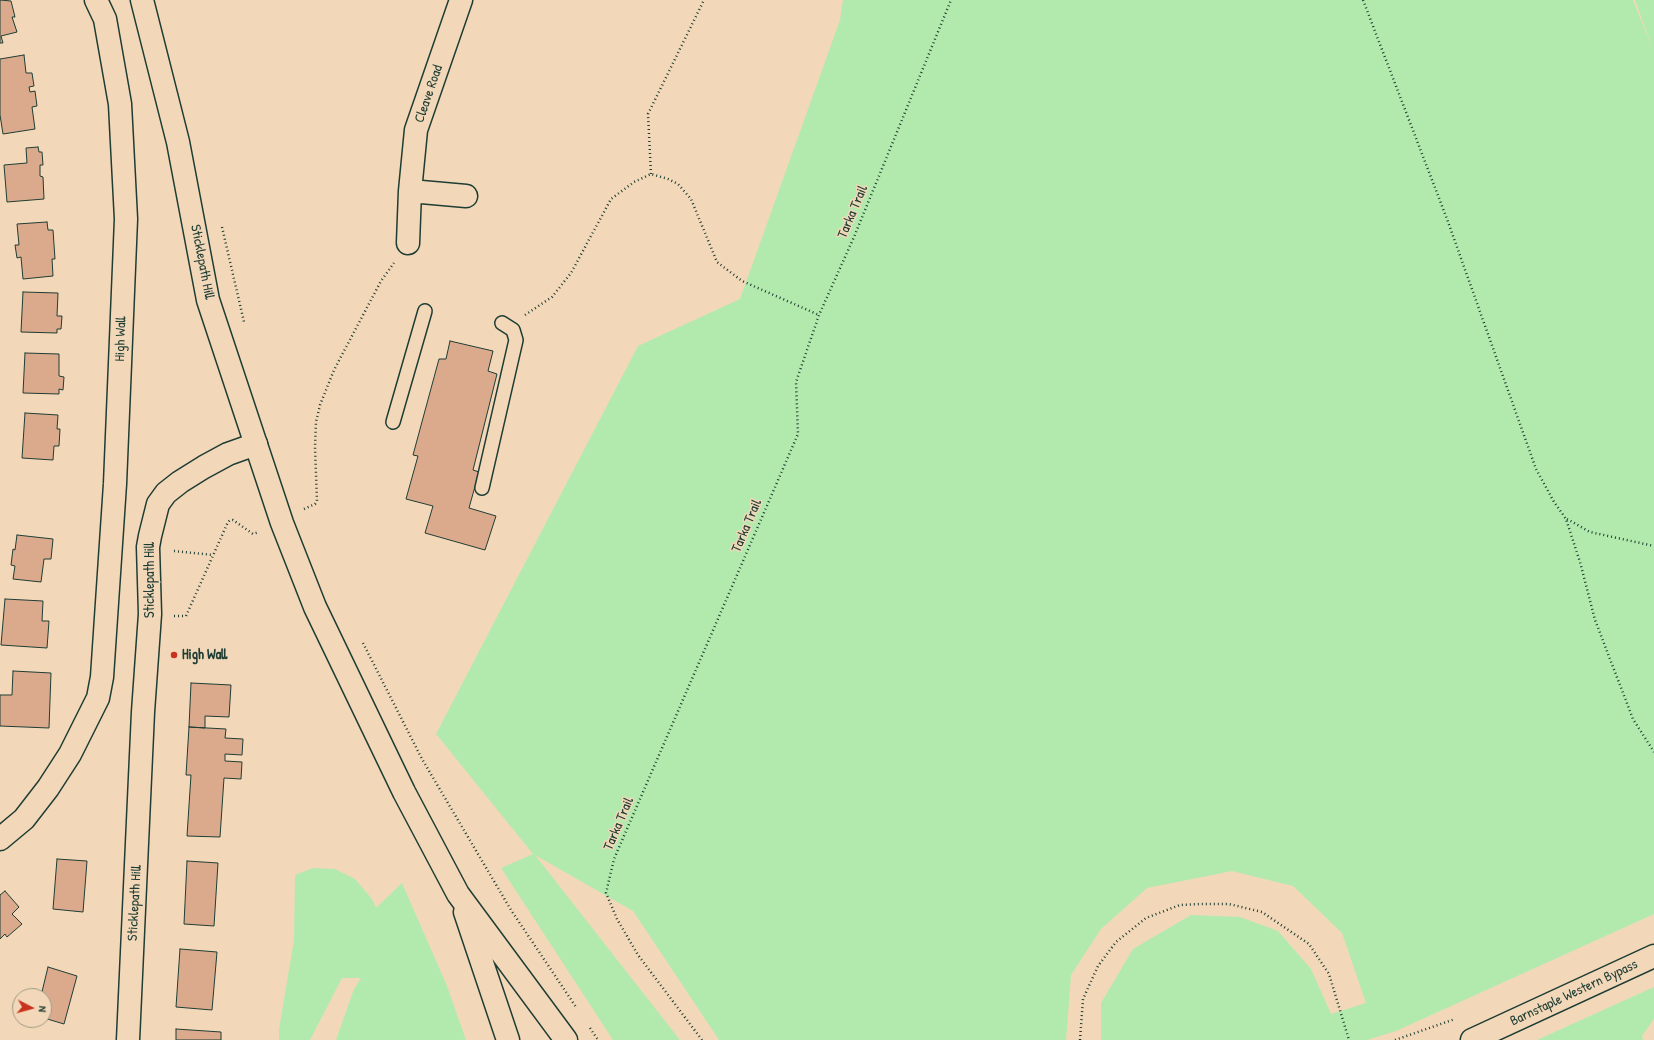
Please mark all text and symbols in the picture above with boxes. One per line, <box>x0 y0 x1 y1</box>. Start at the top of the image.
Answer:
street label: Cleave Road <box>411 63 447 125</box>
street label: Tarka Trail <box>834 183 872 241</box>
street label: Sticklepath Hill <box>187 223 217 301</box>
street label: High Wall <box>112 316 130 362</box>
street label: Tarka Trail <box>728 497 766 555</box>
street label: Sticklepath Hill <box>142 542 158 618</box>
place label: High Wall <box>182 647 227 663</box>
marker: High Wall <box>169 650 179 660</box>
street label: Tarka Trail <box>600 795 638 853</box>
street label: Sticklepath Hill <box>125 865 145 941</box>
street label: Barnstaple Western Bypass <box>1508 956 1640 1030</box>
north arrow <box>12 988 52 1028</box>
text: N <box>36 1005 50 1013</box>

